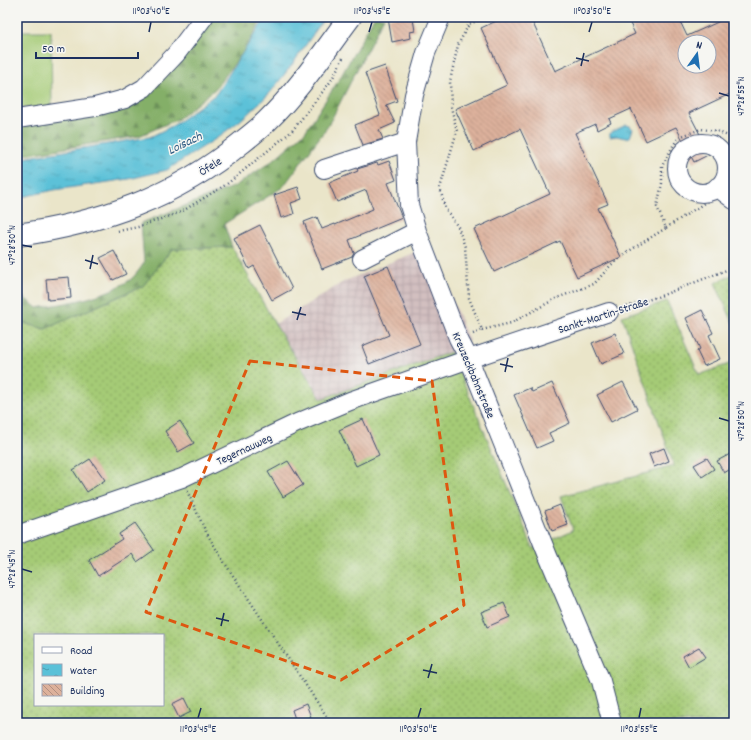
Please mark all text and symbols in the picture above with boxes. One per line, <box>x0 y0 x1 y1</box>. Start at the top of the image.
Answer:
text: 11°03'40"E <box>132 5 170 19</box>
text: 11°03'45"E <box>354 5 391 19</box>
text: 11°03'50"E <box>573 5 611 19</box>
scale bar <box>36 34 138 60</box>
north arrow <box>677 34 717 74</box>
text: N <box>694 38 704 55</box>
text: 50 m <box>42 41 65 58</box>
text: 47°28'55"N <box>735 76 749 116</box>
water label: Loisach <box>165 127 206 161</box>
street label: Öfele <box>196 154 226 181</box>
text: 47°28'50"N <box>6 225 20 265</box>
street label: Sankt-Martin-Straße <box>556 294 651 339</box>
street label: Kreuzeckbahnstraße <box>447 330 499 421</box>
text: 47°28'50"N <box>735 401 749 441</box>
street label: Tegernauweg <box>214 430 275 471</box>
text: 47°28'45"N <box>6 550 20 588</box>
legend <box>34 634 164 706</box>
text: Road <box>70 643 92 660</box>
text: Water <box>70 663 97 680</box>
text: Building <box>70 683 105 700</box>
text: 11°03'45"E <box>180 723 217 737</box>
text: 11°03'50"E <box>399 723 437 737</box>
text: 11°03'55"E <box>621 723 658 737</box>

